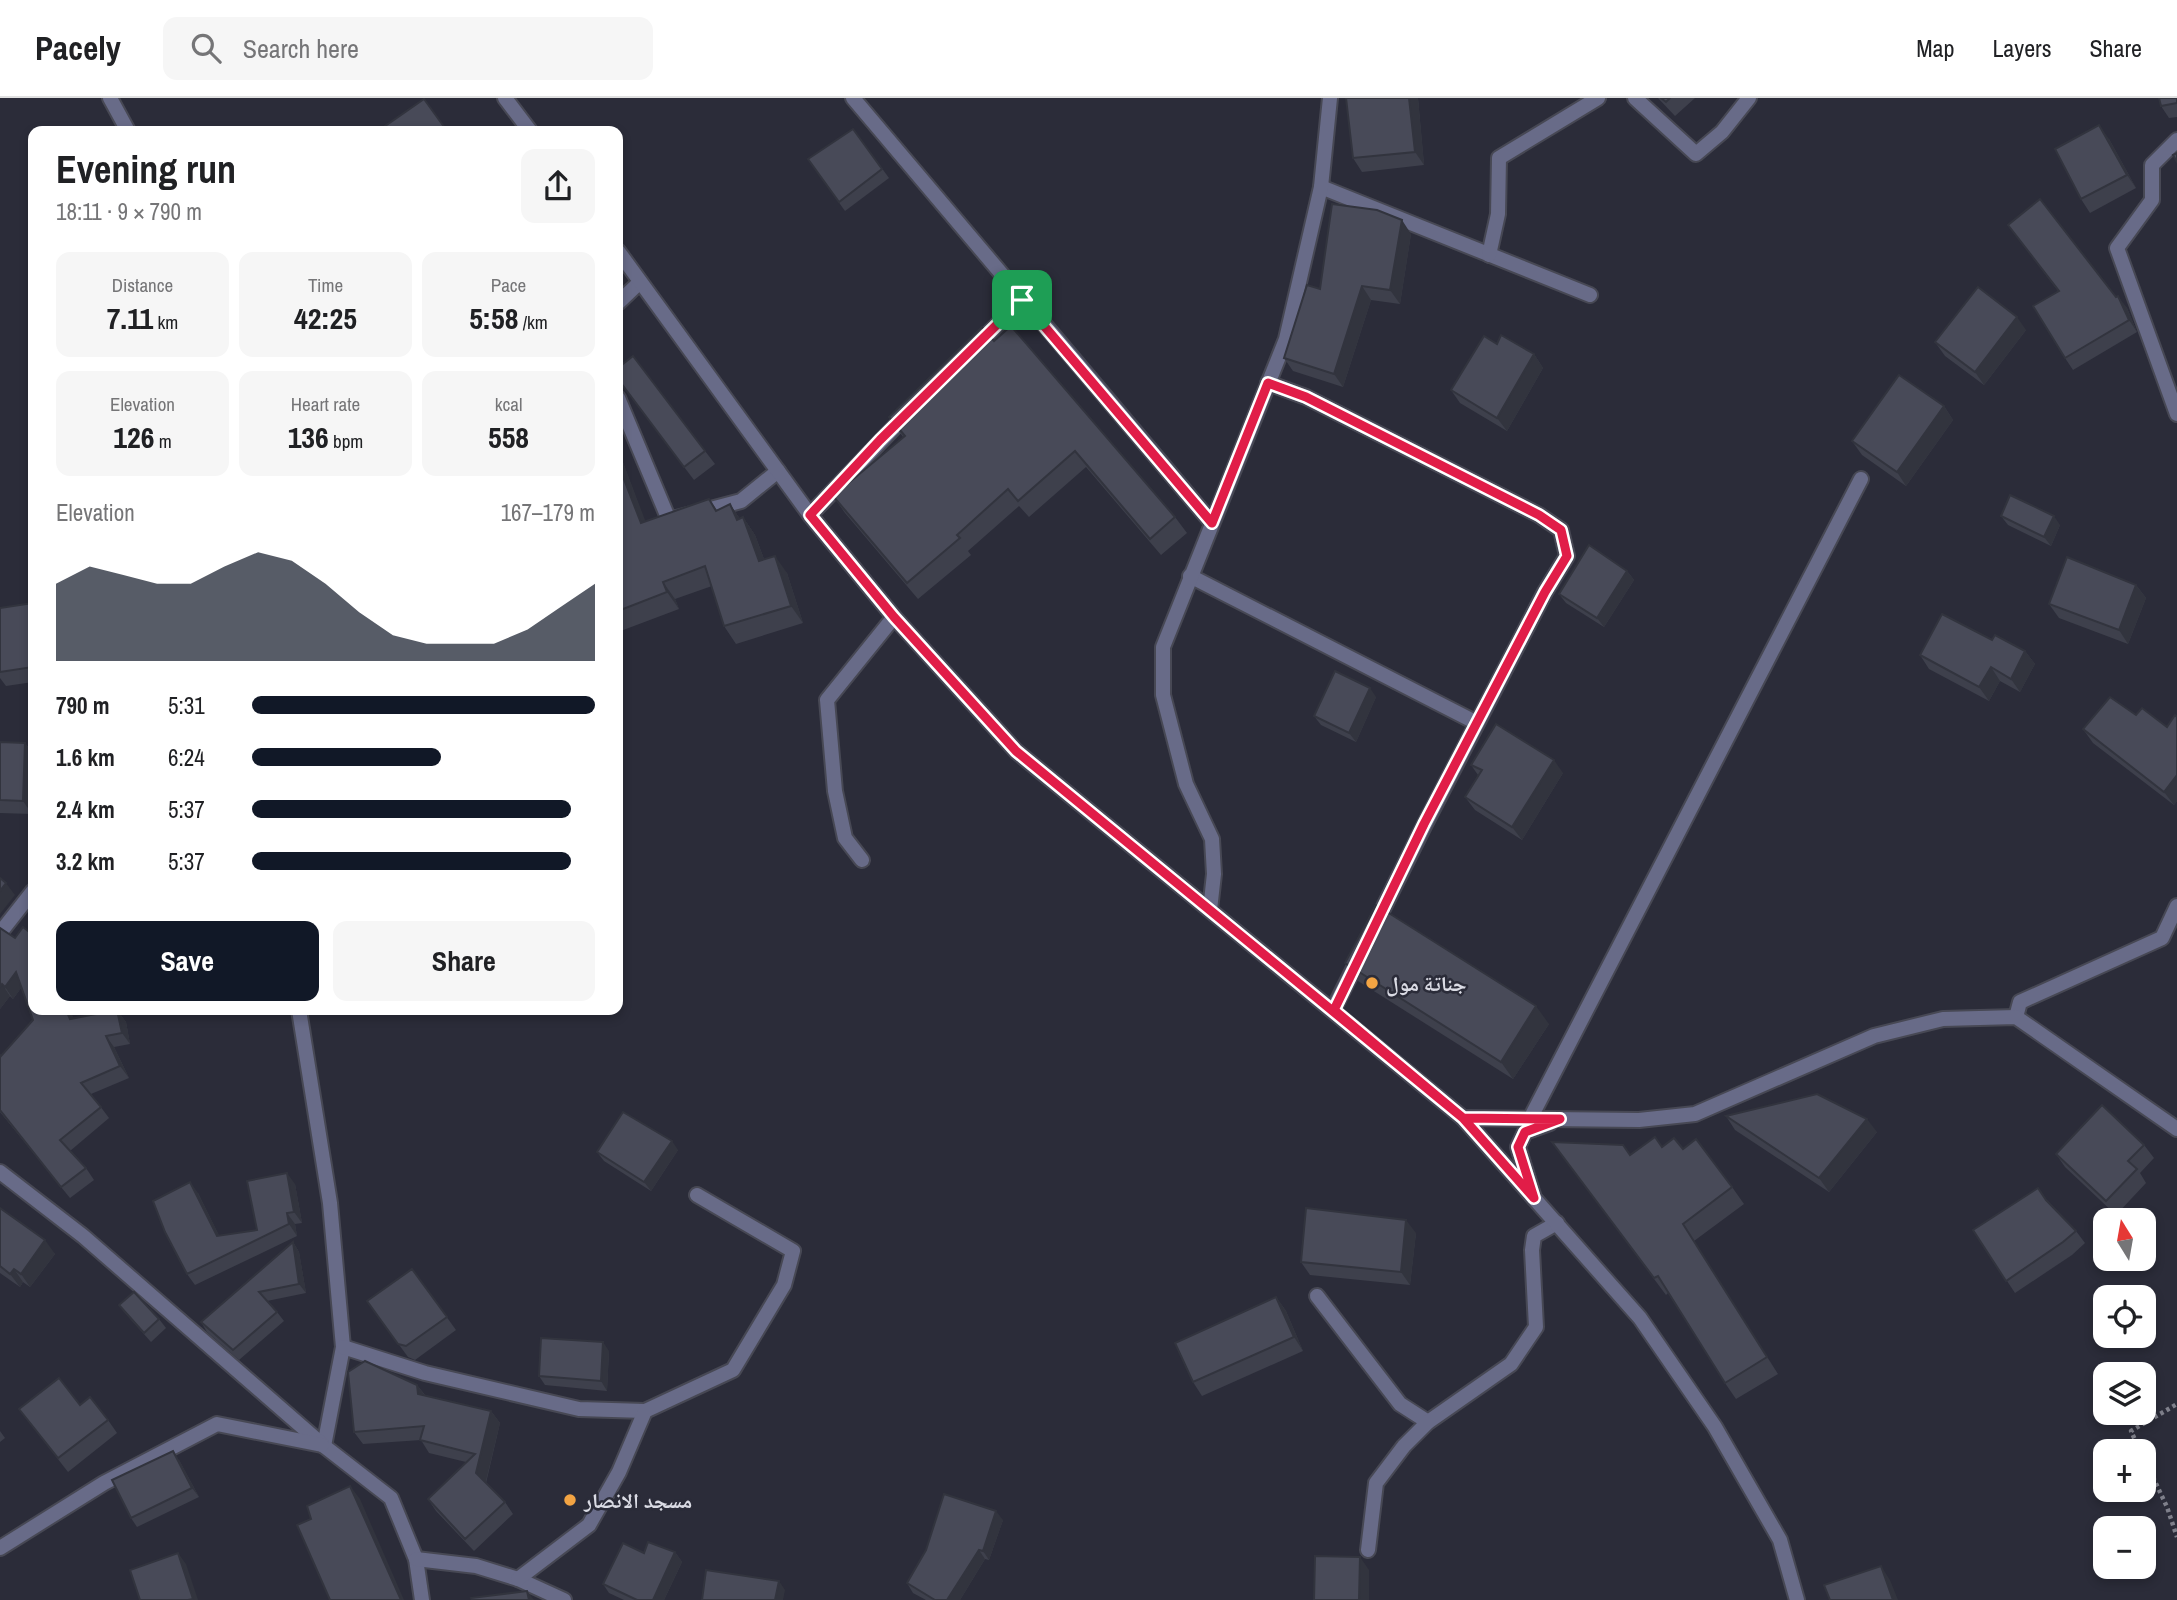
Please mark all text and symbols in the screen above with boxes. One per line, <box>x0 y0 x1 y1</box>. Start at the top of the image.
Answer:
search box <box>163 17 653 80</box>
text: Pacely <box>35 26 121 70</box>
icon: search <box>187 29 225 67</box>
text: Search here <box>243 31 359 66</box>
text: Map <box>1916 32 1954 64</box>
text: Layers <box>1992 32 2051 64</box>
text: Share <box>2089 32 2142 64</box>
text: Evening run <box>56 144 236 195</box>
button: share <box>521 149 595 223</box>
text: 18:11 · 9 × 790 m <box>56 196 202 227</box>
pin <box>992 270 1052 330</box>
text: Distance <box>112 272 173 298</box>
text: Time <box>308 272 343 298</box>
text: Pace <box>491 272 526 298</box>
icon: arrive <box>1003 281 1041 319</box>
text: 7.11 <box>107 298 153 338</box>
text: 42:25 <box>294 298 357 338</box>
text: 5:58 <box>469 298 518 338</box>
text: km <box>153 309 178 335</box>
text: /km <box>518 309 548 335</box>
text: Elevation <box>110 391 175 417</box>
text: Heart rate <box>291 391 360 417</box>
text: kcal <box>495 391 522 417</box>
text: 126 <box>113 417 154 457</box>
text: 136 <box>288 417 329 457</box>
text: 558 <box>488 417 529 457</box>
text: m <box>154 428 172 454</box>
text: bpm <box>329 428 363 454</box>
text: Elevation <box>56 497 135 528</box>
text: 167–179 m <box>501 497 595 528</box>
text: 790 m <box>56 690 109 721</box>
text: 5:31 <box>168 690 205 721</box>
text: 1.6 km <box>56 742 115 773</box>
text: 6:24 <box>168 742 205 773</box>
text: 2.4 km <box>56 794 115 825</box>
text: 5:37 <box>168 794 205 825</box>
text: 3.2 km <box>56 846 115 877</box>
text: 5:37 <box>168 846 205 877</box>
button: Save <box>56 921 319 1001</box>
button: Share <box>333 921 595 1001</box>
place label: جناتة مول <box>1386 969 1467 998</box>
marker: جناتة مول <box>1364 975 1380 991</box>
north arrow <box>2093 1208 2156 1270</box>
map controls <box>2093 1208 2156 1579</box>
button: locate <box>2093 1285 2156 1348</box>
button: layers <box>2093 1362 2156 1425</box>
button: + <box>2093 1439 2156 1502</box>
place label: مسجد الانصار <box>583 1486 692 1515</box>
marker: مسجد الانصار <box>562 1492 578 1508</box>
button: − <box>2093 1516 2156 1579</box>

